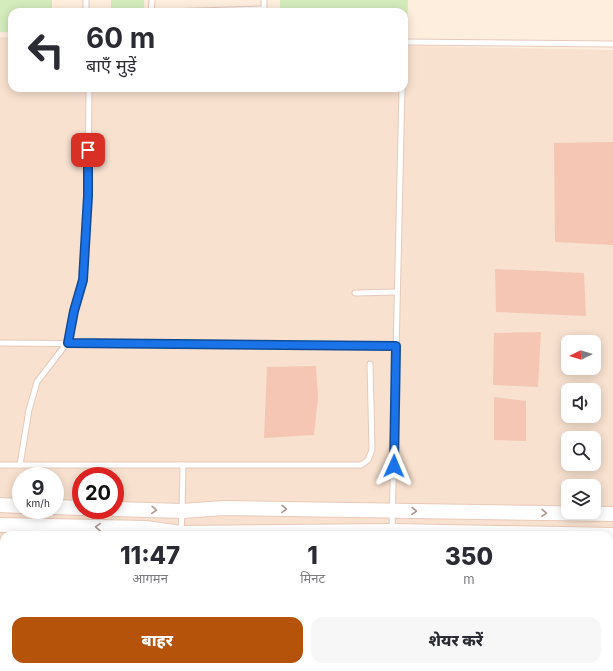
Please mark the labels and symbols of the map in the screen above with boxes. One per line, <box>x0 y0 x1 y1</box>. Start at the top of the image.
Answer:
pin <box>71 133 105 167</box>
north arrow <box>561 335 601 375</box>
position arrow <box>373 445 415 487</box>
speed limit sign: 20 <box>72 467 124 519</box>
one-way arrow <box>281 505 287 513</box>
one-way arrow <box>151 506 157 514</box>
one-way arrow <box>411 507 417 516</box>
one-way arrow <box>541 509 547 517</box>
one-way arrow <box>95 523 101 531</box>

